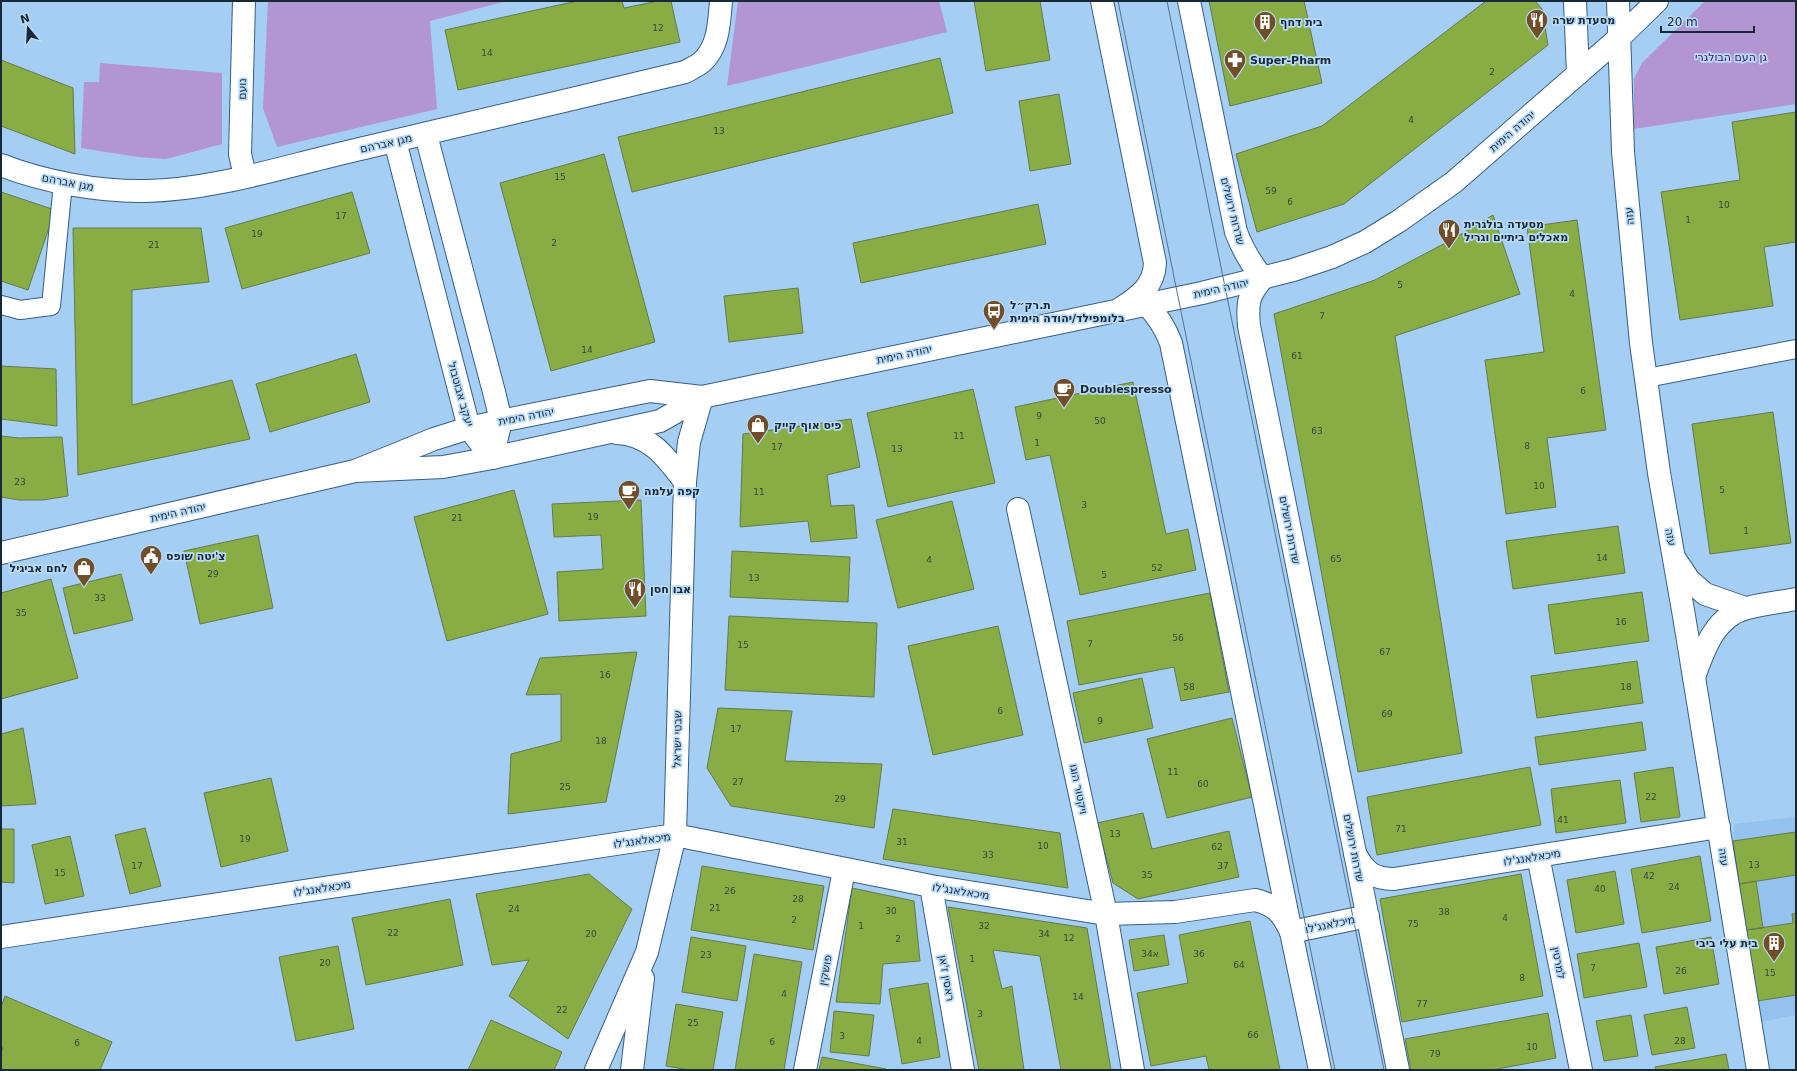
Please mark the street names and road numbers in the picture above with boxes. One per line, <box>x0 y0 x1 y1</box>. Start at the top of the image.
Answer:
street label: נועם <box>236 78 249 100</box>
street label: יהודה הימית <box>1487 108 1538 155</box>
street label: מגן אברהם <box>359 131 413 156</box>
street label: מגן אברהם <box>41 171 95 194</box>
street label: שדרות ירושלים <box>1218 176 1247 246</box>
street label: עזה <box>1622 206 1637 226</box>
street label: יהודה הימית <box>1192 276 1250 301</box>
street label: יהודה הימית <box>875 342 933 367</box>
street label: יעקב אבוטבול <box>445 360 476 428</box>
street label: יהודה הימית <box>497 405 555 428</box>
street label: שדרות ירושלים <box>1277 495 1303 566</box>
street label: יהודה הימית <box>149 500 207 525</box>
street label: עזה <box>1662 527 1679 547</box>
street label: שבטי ישראל <box>671 710 685 768</box>
street label: ויקטור הוגו <box>1067 763 1090 815</box>
street label: שדרות ירושלים <box>1341 813 1367 884</box>
street label: מיכאלאנג'לו <box>612 830 672 851</box>
street label: מיכאלאנג'לו <box>1502 847 1562 868</box>
street label: עזה <box>1716 847 1731 867</box>
street label: מיכאלאנג'לו <box>292 878 352 899</box>
street label: מיכאלאנג'לו <box>931 881 991 902</box>
street label: מיכלאנג'לו <box>1304 913 1356 936</box>
street label: למרטין <box>1549 946 1568 980</box>
street label: פושקין <box>816 954 835 987</box>
street label: ראסין ז'אן <box>936 954 957 1002</box>

